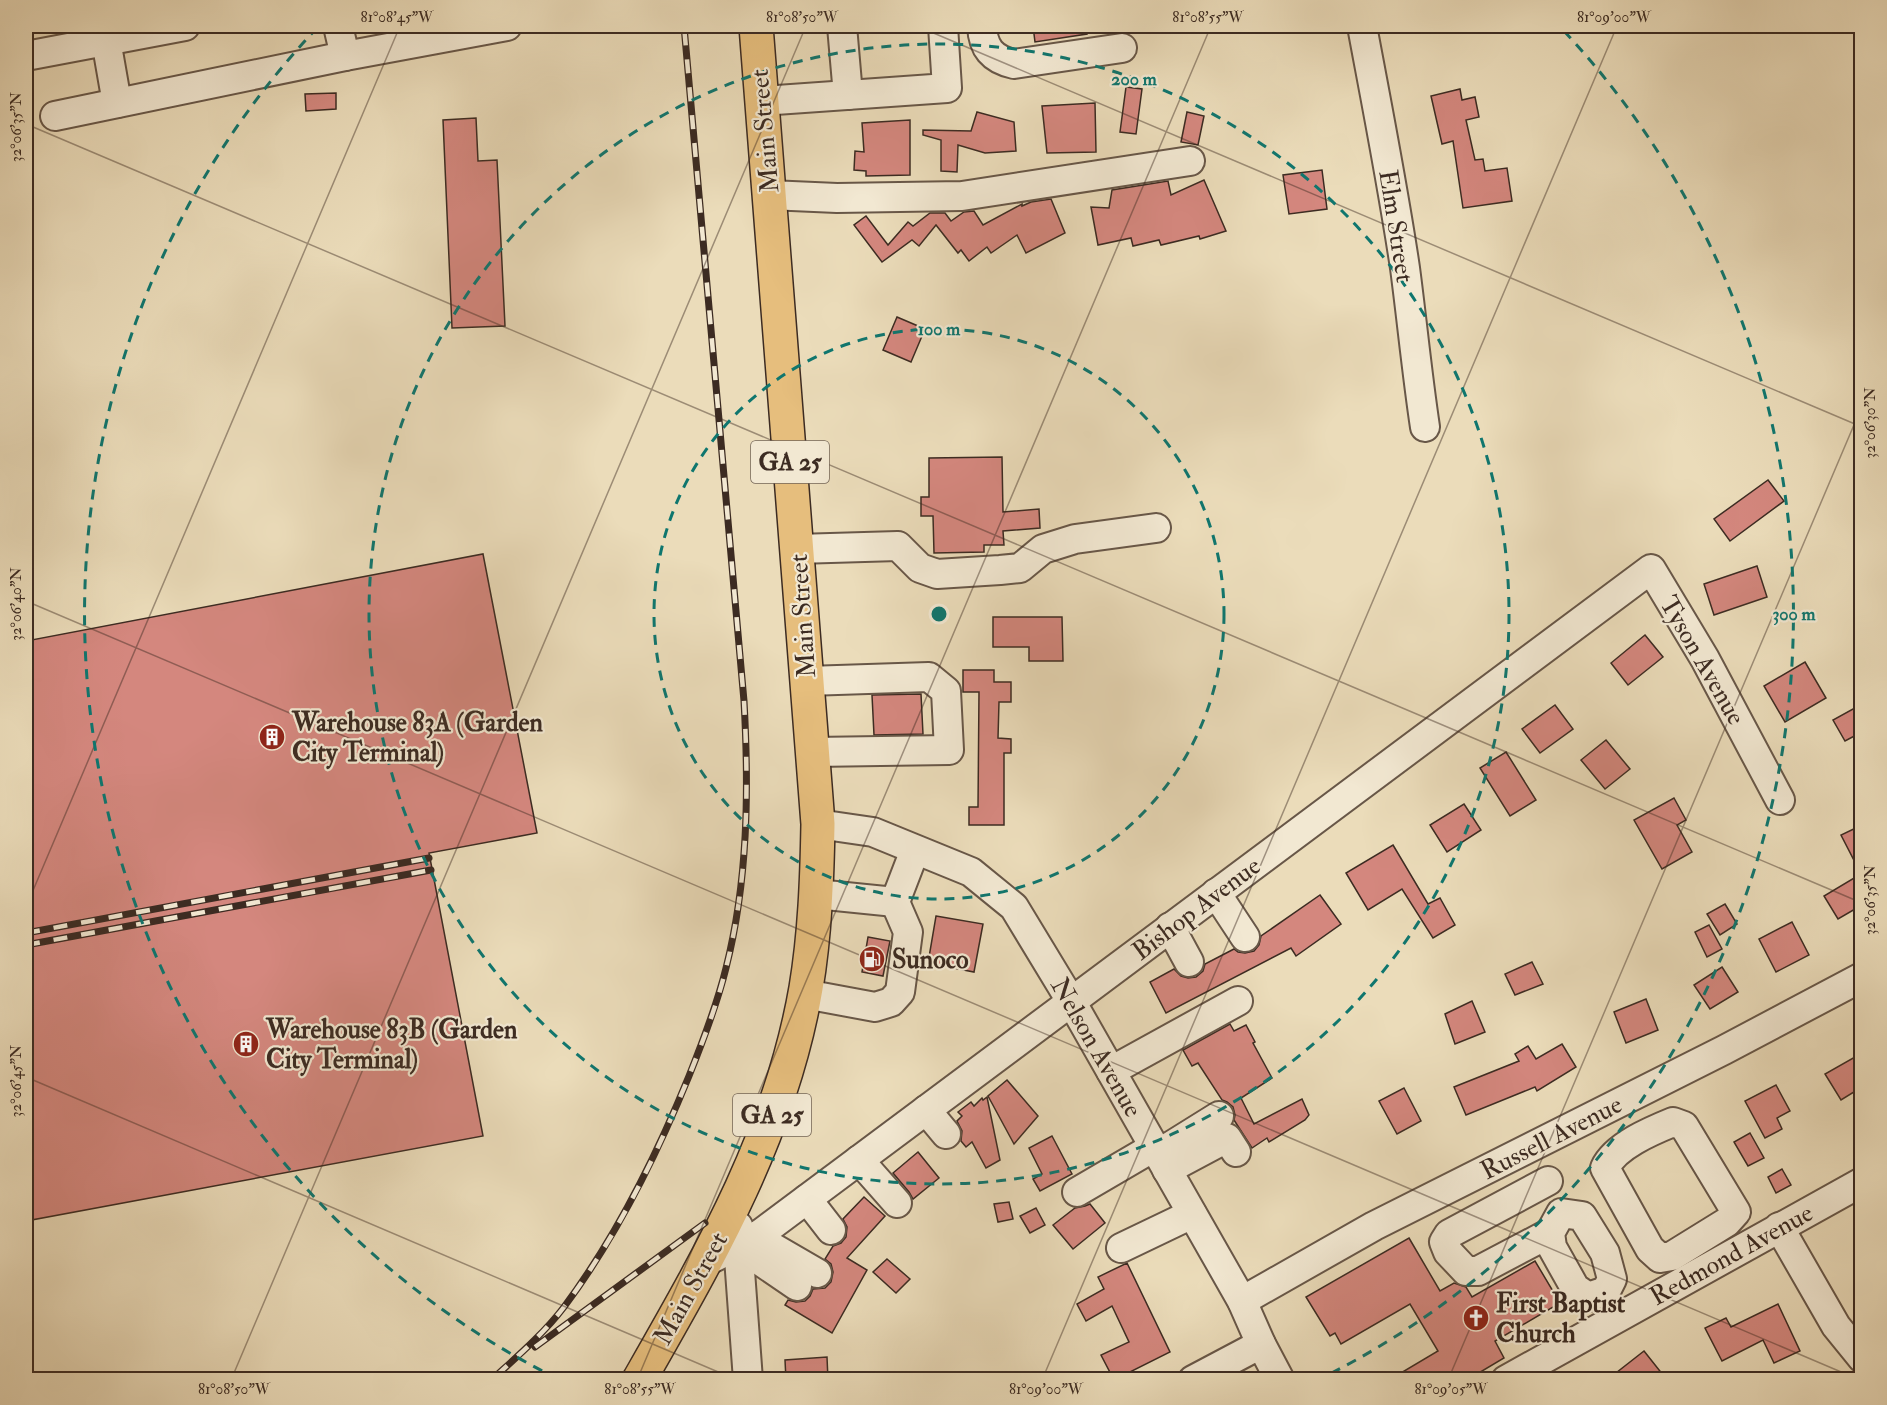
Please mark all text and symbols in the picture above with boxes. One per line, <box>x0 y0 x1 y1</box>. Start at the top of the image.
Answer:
text: 81°08'45"W <box>361 8 434 27</box>
text: 81°08'50"W <box>766 8 839 27</box>
text: 81°08'55"W <box>1172 8 1244 27</box>
text: 81°09'00"W <box>1577 8 1652 27</box>
street label: Main Street <box>744 68 786 194</box>
text: 200 m <box>1111 68 1158 91</box>
text: 32°06'35"N <box>7 91 26 162</box>
street label: Elm Street <box>1371 168 1421 285</box>
text: 100 m <box>918 318 961 341</box>
text: 32°06'30"N <box>1861 387 1880 459</box>
road number: GA 25 <box>751 441 829 483</box>
street label: Main Street <box>783 553 823 679</box>
text: 32°06'40"N <box>7 567 26 641</box>
street label: Tyson Avenue <box>1652 590 1752 731</box>
text: 300 m <box>1772 603 1817 626</box>
centre of rings <box>929 604 949 624</box>
place label: Warehouse 83A (Garden City Terminal) <box>291 707 543 770</box>
building icon: Warehouse 83A (Garden City Terminal) <box>257 722 287 752</box>
street label: Bishop Avenue <box>1126 850 1268 968</box>
text: 32°06'35"N <box>1861 864 1880 935</box>
fuel station icon: Sunoco <box>857 944 887 974</box>
place label: Sunoco <box>892 944 969 976</box>
street label: Nelson Avenue <box>1043 972 1149 1123</box>
place label: Warehouse 83B (Garden City Terminal) <box>265 1014 518 1077</box>
building icon: Warehouse 83B (Garden City Terminal) <box>231 1029 261 1059</box>
text: 32°06'45"N <box>7 1044 26 1117</box>
street label: Russell Avenue <box>1475 1088 1628 1187</box>
road number: GA 25 <box>733 1094 811 1136</box>
street label: Redmond Avenue <box>1644 1197 1819 1313</box>
street label: Main Street <box>647 1226 735 1351</box>
place label: First Baptist Church <box>1496 1288 1626 1350</box>
church icon: First Baptist Church <box>1461 1303 1491 1333</box>
text: 81°08'50"W <box>198 1380 271 1399</box>
text: 81°08'55"W <box>604 1380 676 1399</box>
text: 81°09'00"W <box>1009 1380 1084 1399</box>
text: 81°09'05"W <box>1414 1380 1488 1399</box>

